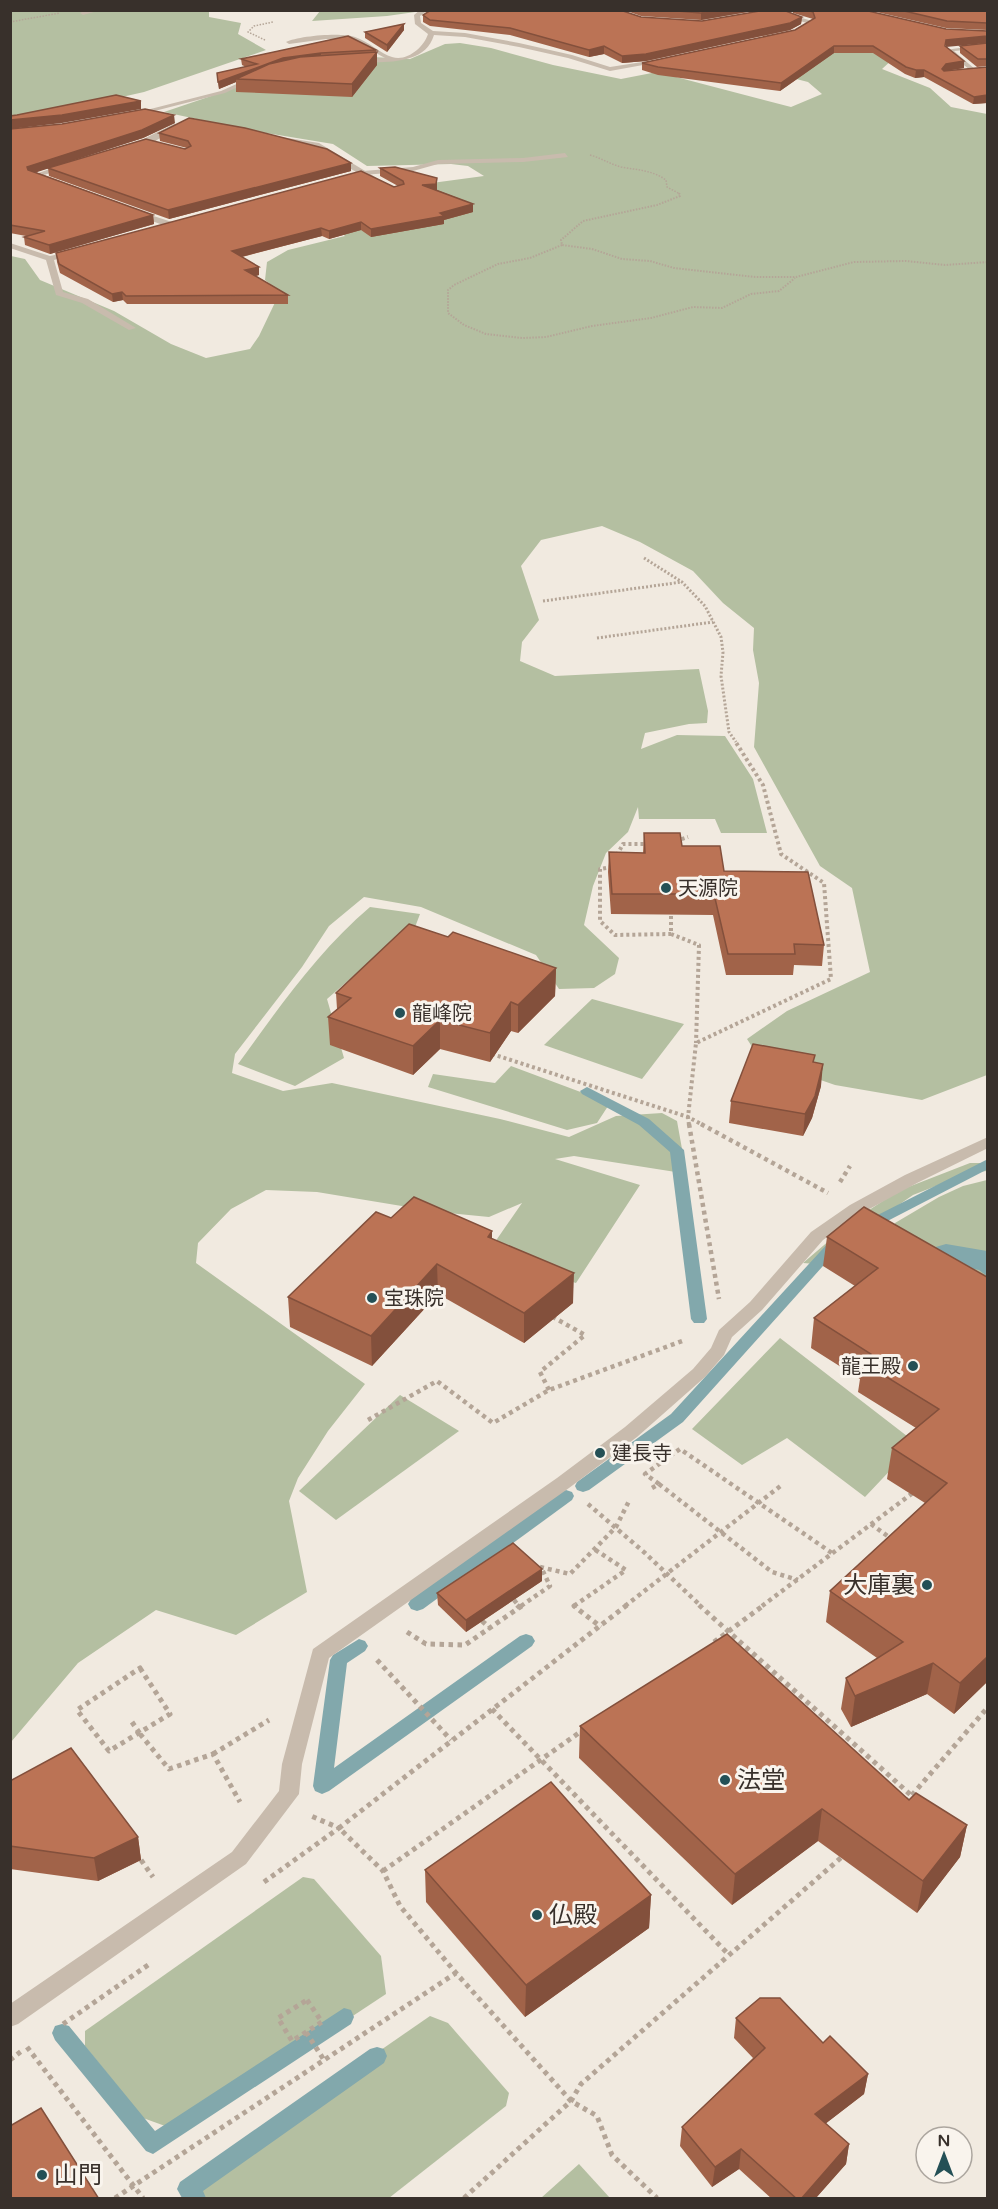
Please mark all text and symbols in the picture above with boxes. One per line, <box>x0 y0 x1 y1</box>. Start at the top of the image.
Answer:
place label: 天源院 <box>678 877 738 901</box>
marker: 天源院 <box>659 881 673 895</box>
place label: 龍峰院 <box>412 1002 472 1026</box>
marker: 龍峰院 <box>393 1006 407 1020</box>
place label: 宝珠院 <box>384 1287 444 1311</box>
marker: 宝珠院 <box>365 1291 379 1305</box>
place label: 龍王殿 <box>841 1355 901 1379</box>
marker: 龍王殿 <box>906 1359 920 1373</box>
place label: 建長寺 <box>612 1442 672 1466</box>
marker: 建長寺 <box>593 1446 607 1460</box>
place label: 大庫裏 <box>843 1571 915 1600</box>
marker: 大庫裏 <box>920 1578 934 1592</box>
place label: 法堂 <box>737 1766 785 1795</box>
marker: 法堂 <box>718 1773 732 1787</box>
place label: 仏殿 <box>549 1901 597 1930</box>
marker: 仏殿 <box>530 1908 544 1922</box>
north arrow <box>914 2125 974 2185</box>
text: N <box>938 2131 950 2151</box>
place label: 山門 <box>54 2161 102 2190</box>
marker: 山門 <box>35 2168 49 2182</box>

